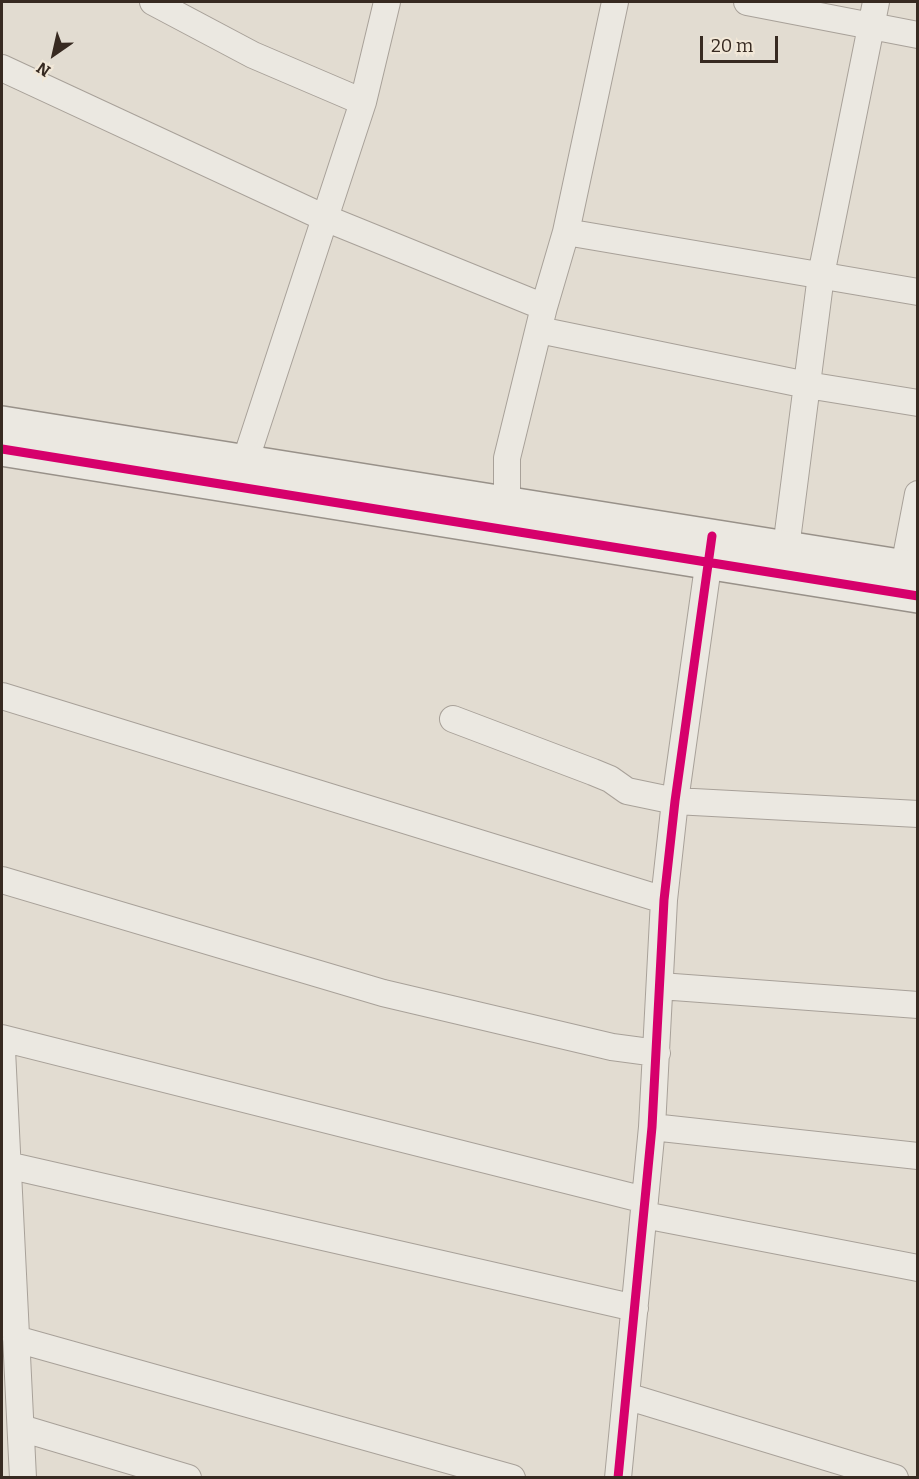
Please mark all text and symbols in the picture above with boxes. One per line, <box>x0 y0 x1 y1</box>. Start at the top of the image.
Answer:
north arrow <box>24 24 84 84</box>
scale bar <box>703 24 781 62</box>
text: 20 m <box>711 35 753 57</box>
text: N <box>33 58 54 81</box>

